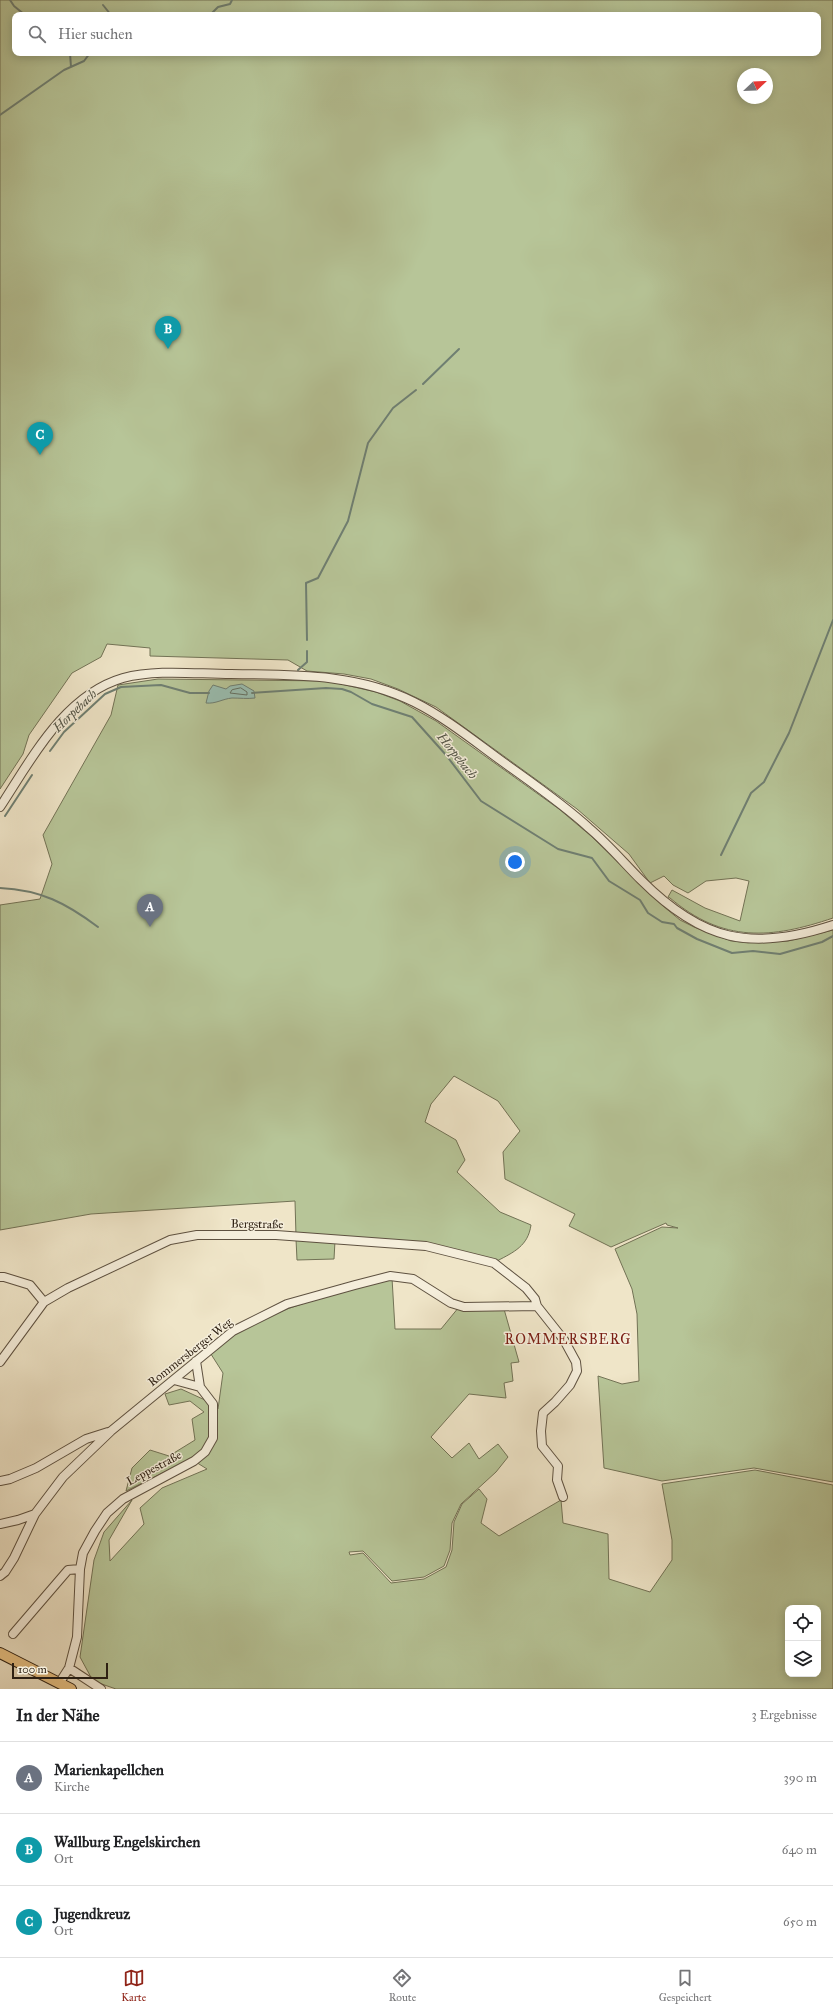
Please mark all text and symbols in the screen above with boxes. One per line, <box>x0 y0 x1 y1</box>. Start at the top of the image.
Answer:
search box <box>12 12 821 56</box>
icon: search <box>26 23 48 45</box>
text: Hier suchen <box>58 25 133 43</box>
north arrow <box>737 68 773 104</box>
pin: B <box>155 316 181 349</box>
pin: C <box>27 422 53 455</box>
water label: Horpebach <box>49 686 101 737</box>
water label: Horpebach <box>433 729 481 783</box>
your location <box>505 852 525 872</box>
pin: A <box>137 894 163 927</box>
street label: Bergstraße <box>231 1217 283 1232</box>
street label: Rommersberger Weg <box>145 1315 236 1390</box>
district label: ROMMERSBERG <box>505 1331 631 1348</box>
street label: Leppestraße <box>124 1448 184 1488</box>
map controls <box>785 1605 821 1677</box>
button: locate <box>785 1605 821 1641</box>
button: layers <box>785 1641 821 1677</box>
scale bar <box>12 1661 108 1680</box>
text: 100 m <box>18 1663 47 1676</box>
text: In der Nähe <box>16 1705 100 1726</box>
text: 3 Ergebnisse <box>752 1707 817 1723</box>
text: Marienkapellchen <box>54 1761 164 1779</box>
text: A <box>25 1770 33 1786</box>
text: 390 m <box>784 1770 817 1786</box>
text: Kirche <box>54 1779 90 1795</box>
text: Wallburg Engelskirchen <box>54 1833 200 1851</box>
text: B <box>25 1842 33 1858</box>
text: 640 m <box>782 1842 817 1858</box>
text: Ort <box>54 1851 73 1867</box>
text: Jugendkreuz <box>54 1905 130 1923</box>
text: C <box>25 1914 33 1930</box>
text: 650 m <box>783 1914 817 1930</box>
text: Ort <box>54 1923 73 1939</box>
tab: Karte <box>121 1967 146 2004</box>
tab: Route <box>389 1967 416 2004</box>
tab: Gespeichert <box>659 1967 712 2004</box>

